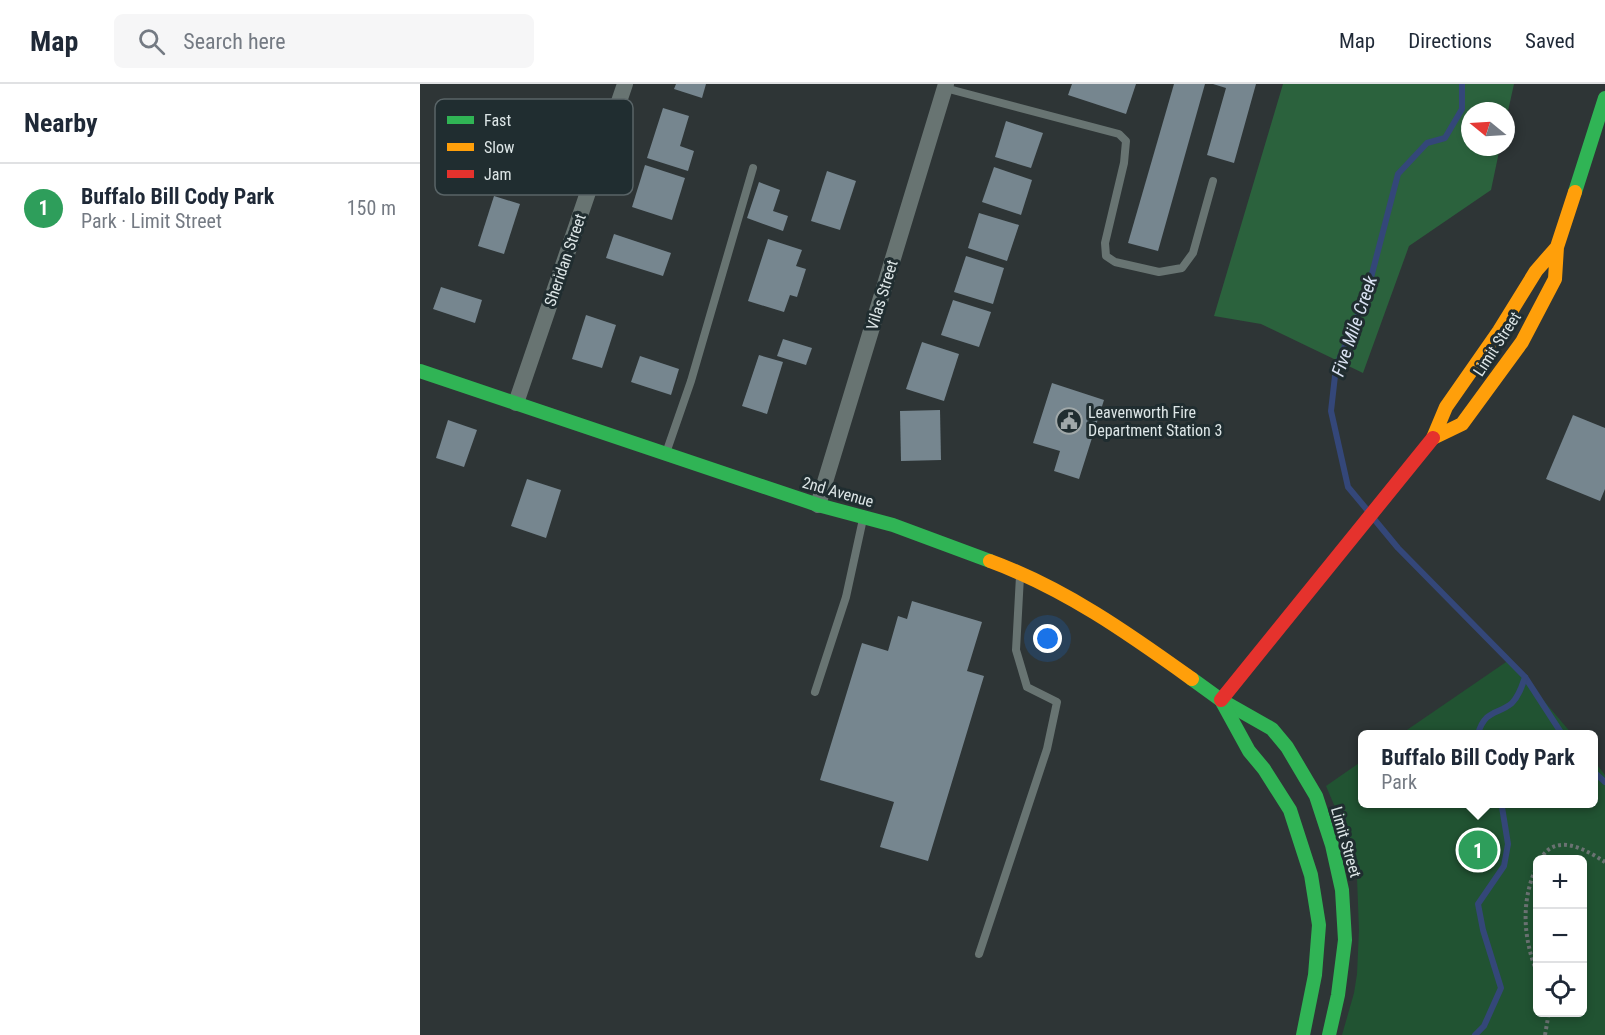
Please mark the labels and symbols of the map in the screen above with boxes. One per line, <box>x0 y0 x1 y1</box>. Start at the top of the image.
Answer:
legend <box>435 99 633 195</box>
north arrow <box>1461 102 1515 156</box>
text: Fast <box>484 111 511 130</box>
text: Slow <box>484 138 514 157</box>
text: Jam <box>484 165 511 184</box>
street label: Sheridan Street <box>540 211 590 309</box>
street label: Vilas Street <box>862 257 902 332</box>
water label: Five Mile Creek <box>1327 272 1381 379</box>
street label: Limit Street <box>1469 308 1525 380</box>
place label: Leavenworth Fire Department Station 3 <box>1088 403 1222 440</box>
public building icon: Leavenworth Fire Department Station 3 <box>1054 406 1084 436</box>
street label: 2nd Avenue <box>800 473 876 511</box>
your location <box>1033 624 1062 653</box>
street label: Limit Street <box>1327 804 1365 880</box>
pin: 1 <box>1458 828 1498 873</box>

